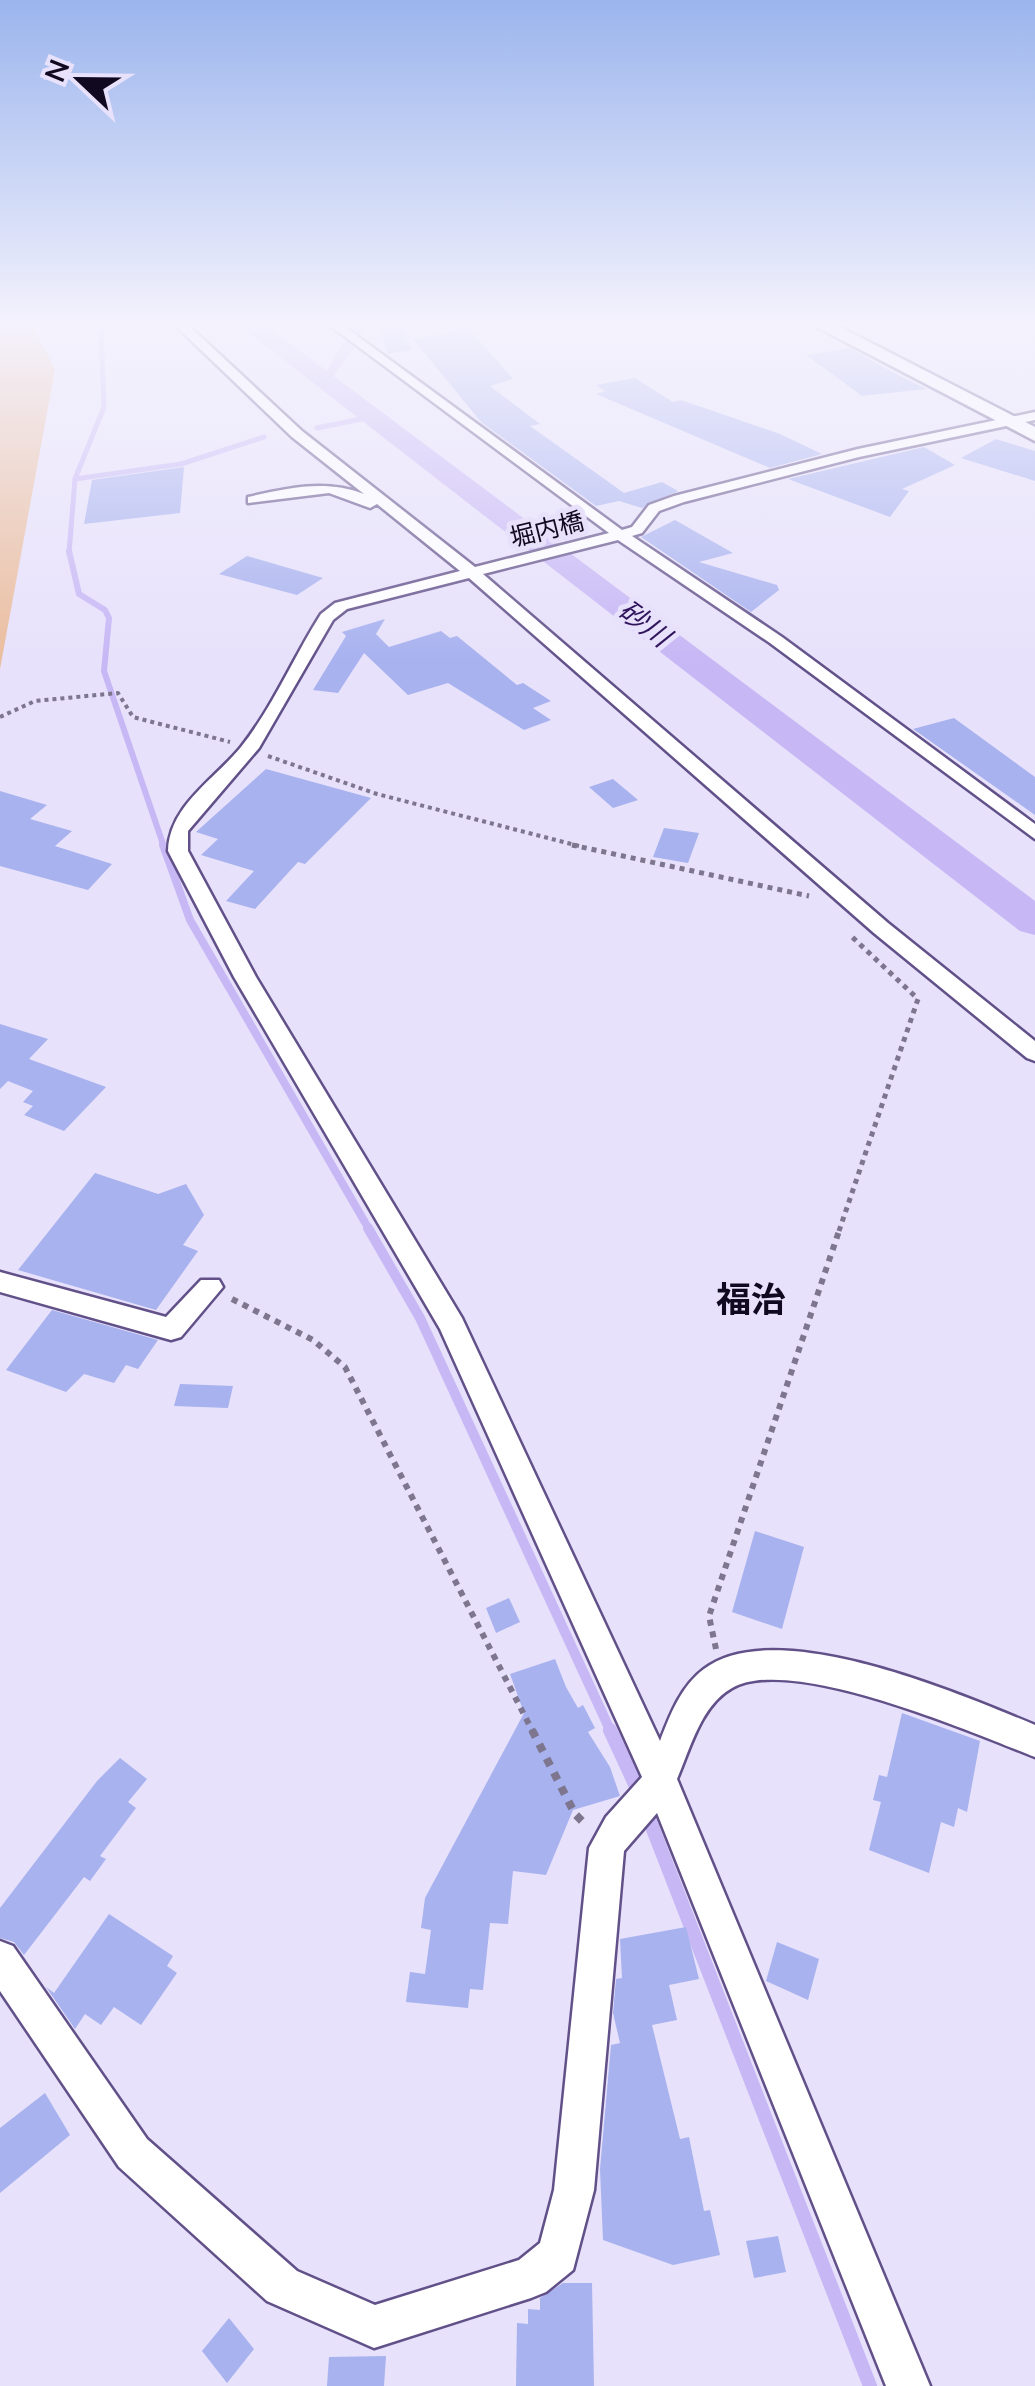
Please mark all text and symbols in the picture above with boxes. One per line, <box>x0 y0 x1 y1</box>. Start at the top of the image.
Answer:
north arrow <box>30 30 130 130</box>
text: N <box>36 54 79 88</box>
street label: 堀内橋 <box>506 504 588 556</box>
water label: 砂川 <box>610 592 680 658</box>
district label: 福治 <box>716 1277 786 1324</box>

